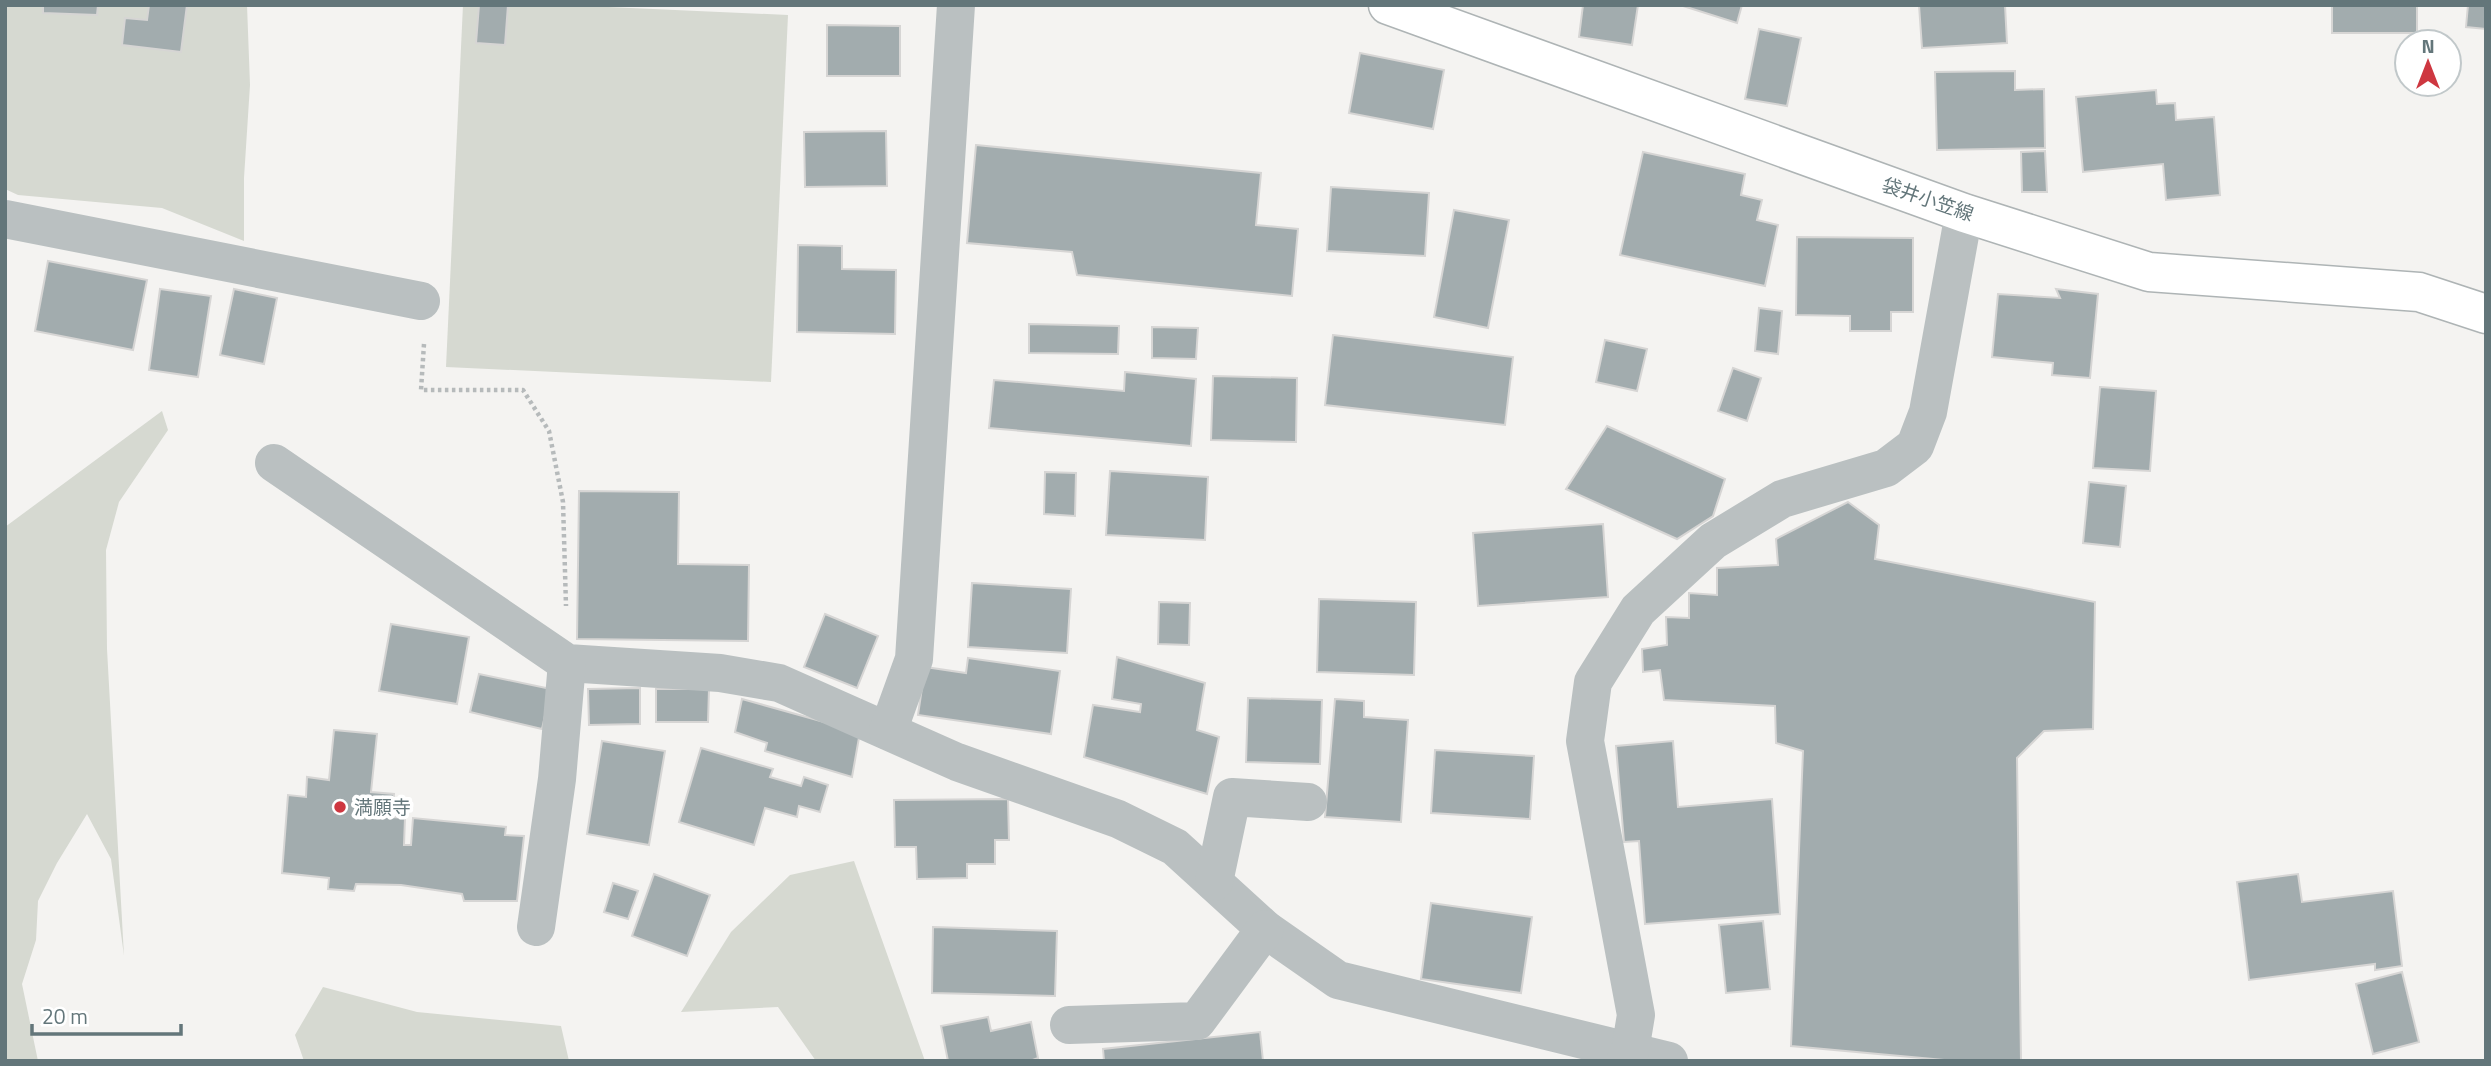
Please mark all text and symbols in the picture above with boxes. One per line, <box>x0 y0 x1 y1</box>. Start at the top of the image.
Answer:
north arrow <box>2393 28 2463 98</box>
text: N <box>2421 31 2435 60</box>
street label: 袋井小笠線 <box>1879 169 1978 228</box>
place label: 満願寺 <box>354 792 411 821</box>
marker: 満願寺 <box>332 799 348 815</box>
scale bar <box>32 992 180 1036</box>
text: 20 m <box>42 1000 88 1032</box>

